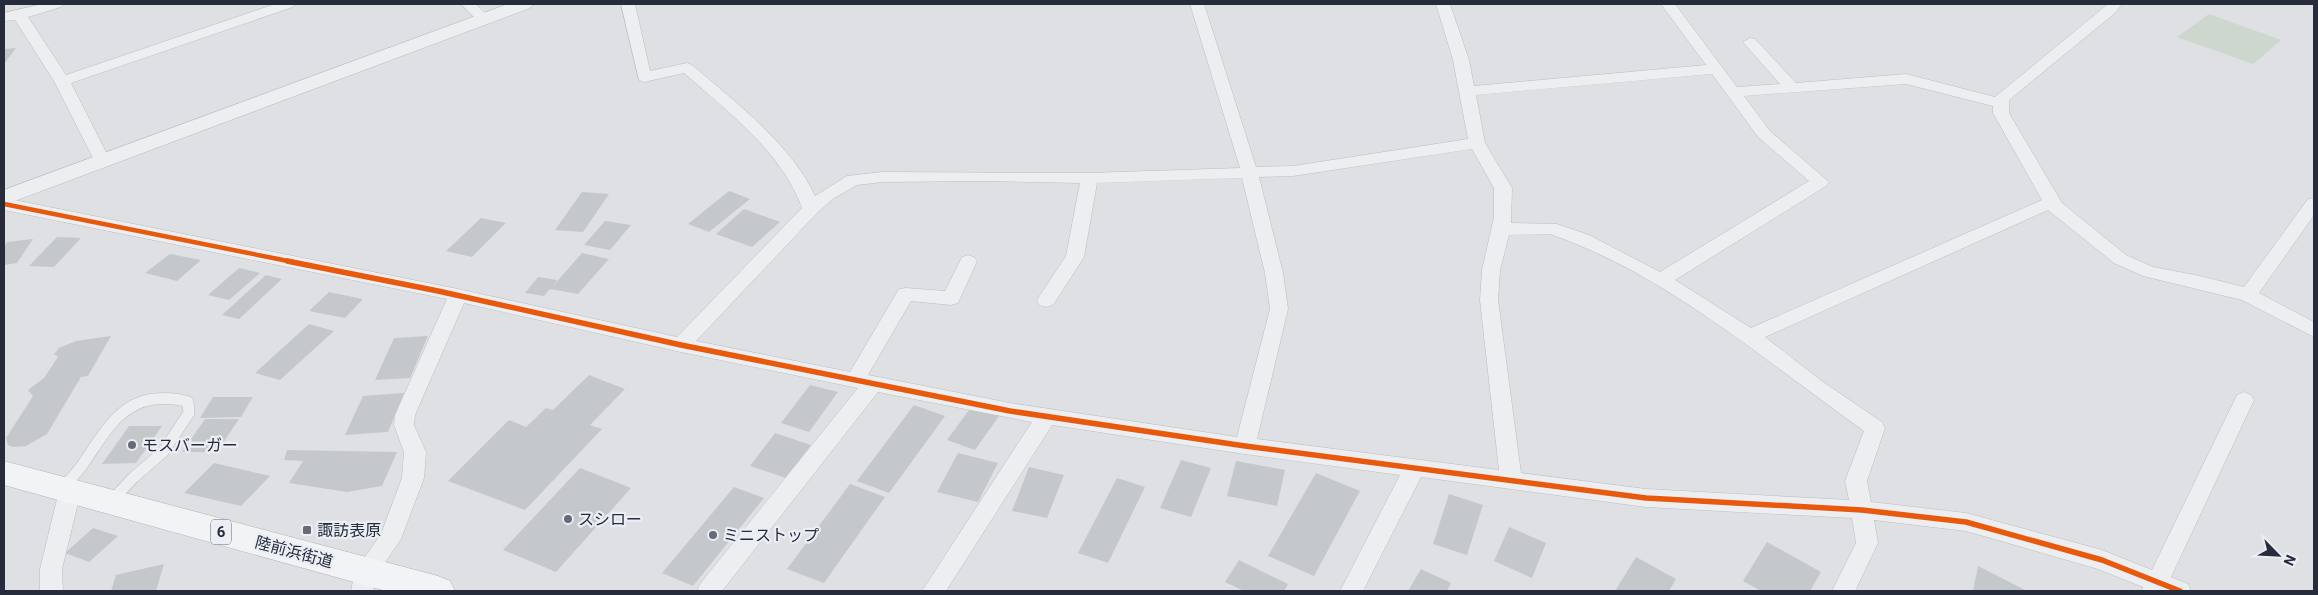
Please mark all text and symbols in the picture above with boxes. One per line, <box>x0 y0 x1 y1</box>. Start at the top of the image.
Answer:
place label: モスバーガー <box>142 436 238 455</box>
marker: モスバーガー <box>126 439 138 451</box>
place label: スシロー <box>578 510 642 529</box>
marker: スシロー <box>562 513 574 525</box>
road number: 6 <box>211 520 231 544</box>
place label: 諏訪表原 <box>317 521 381 540</box>
marker: 諏訪表原 <box>301 524 313 536</box>
place label: ミニストップ <box>723 526 819 545</box>
marker: ミニストップ <box>707 529 719 541</box>
north arrow <box>2253 530 2303 580</box>
street label: 陸前浜街道 <box>253 532 335 572</box>
text: N <box>2281 553 2299 568</box>

